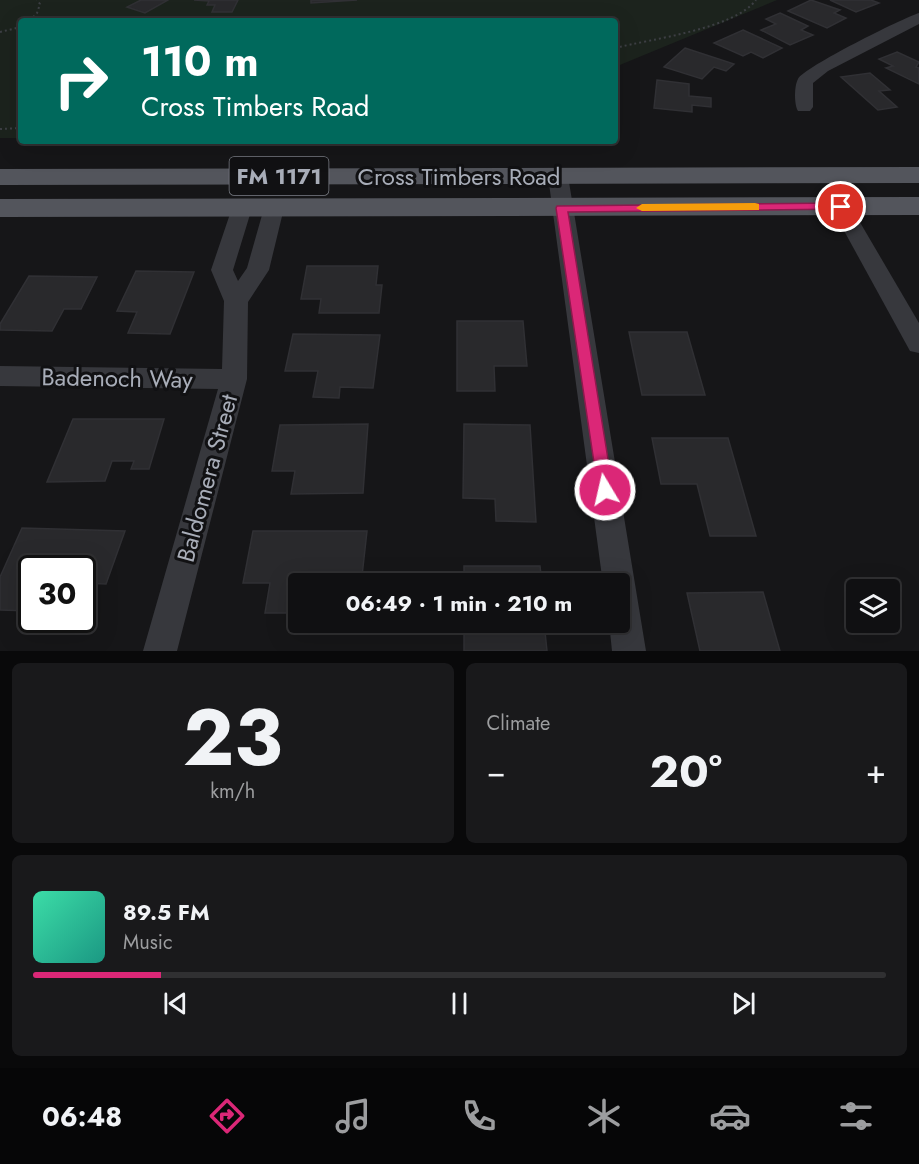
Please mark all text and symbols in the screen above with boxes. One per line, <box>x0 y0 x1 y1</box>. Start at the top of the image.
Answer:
text: 110 m <box>141 31 259 92</box>
icon: right <box>42 42 120 120</box>
text: Cross Timbers Road <box>141 87 369 126</box>
road number: FM 1171 <box>230 157 328 195</box>
street label: Cross Timbers Road <box>358 159 561 194</box>
pin <box>815 181 866 232</box>
icon: arrive <box>824 190 857 223</box>
street label: Badenoch Way <box>41 359 193 397</box>
street label: Baldomera Street <box>168 390 246 566</box>
position arrow <box>573 458 637 522</box>
speed limit sign: 30 <box>18 555 96 633</box>
map controls <box>846 579 900 633</box>
button: layers <box>846 579 900 633</box>
text: 06:49 · 1 min · 210 m <box>346 587 572 619</box>
text: 23 <box>183 682 283 794</box>
text: Climate <box>487 709 550 738</box>
text: 20° <box>650 739 722 804</box>
text: − <box>487 748 506 795</box>
text: + <box>866 748 886 795</box>
text: km/h <box>210 777 255 806</box>
text: 89.5 FM <box>123 896 210 928</box>
text: Music <box>123 928 173 957</box>
icon: previous <box>159 987 192 1020</box>
icon: pause <box>443 987 476 1020</box>
icon: next <box>727 987 760 1020</box>
icon: directions <box>206 1095 248 1137</box>
icon: music <box>332 1095 374 1137</box>
icon: phone <box>458 1095 500 1137</box>
icon: climate <box>583 1095 625 1137</box>
icon: car <box>709 1095 751 1137</box>
icon: filters <box>835 1095 877 1137</box>
text: 06:48 <box>42 1097 122 1136</box>

